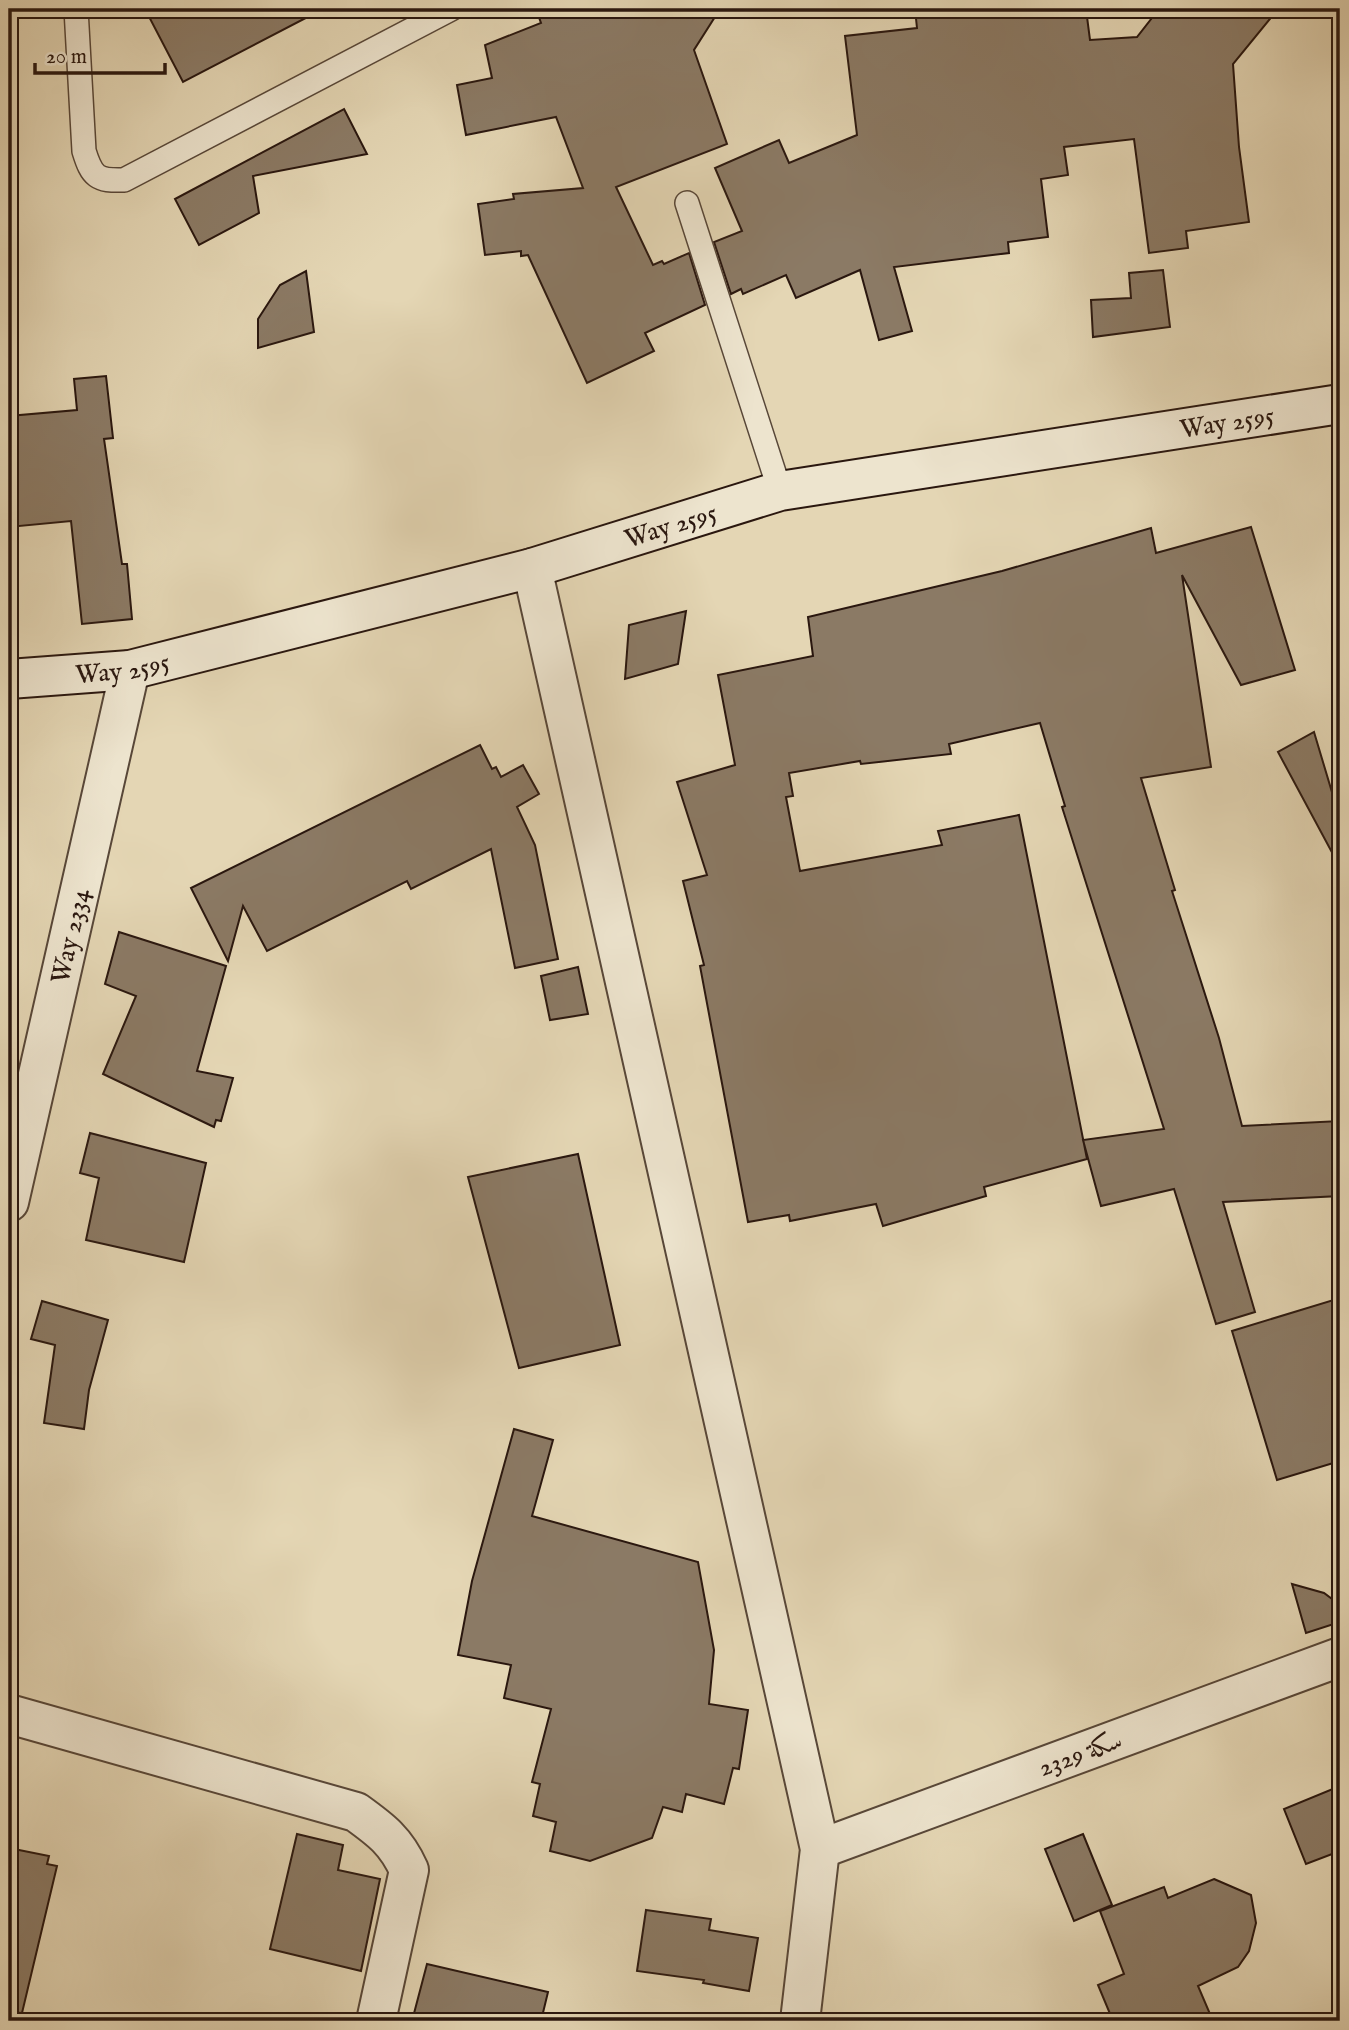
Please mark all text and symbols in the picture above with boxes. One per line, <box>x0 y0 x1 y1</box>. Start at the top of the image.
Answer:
scale bar <box>35 32 164 76</box>
text: 20 m <box>46 44 87 71</box>
street label: Way 2595 <box>1178 399 1277 447</box>
street label: Way 2595 <box>621 497 721 556</box>
street label: Way 2595 <box>74 646 173 692</box>
street label: Way 2334 <box>44 885 98 987</box>
street label: سكة 2329 <box>1034 1724 1127 1785</box>

